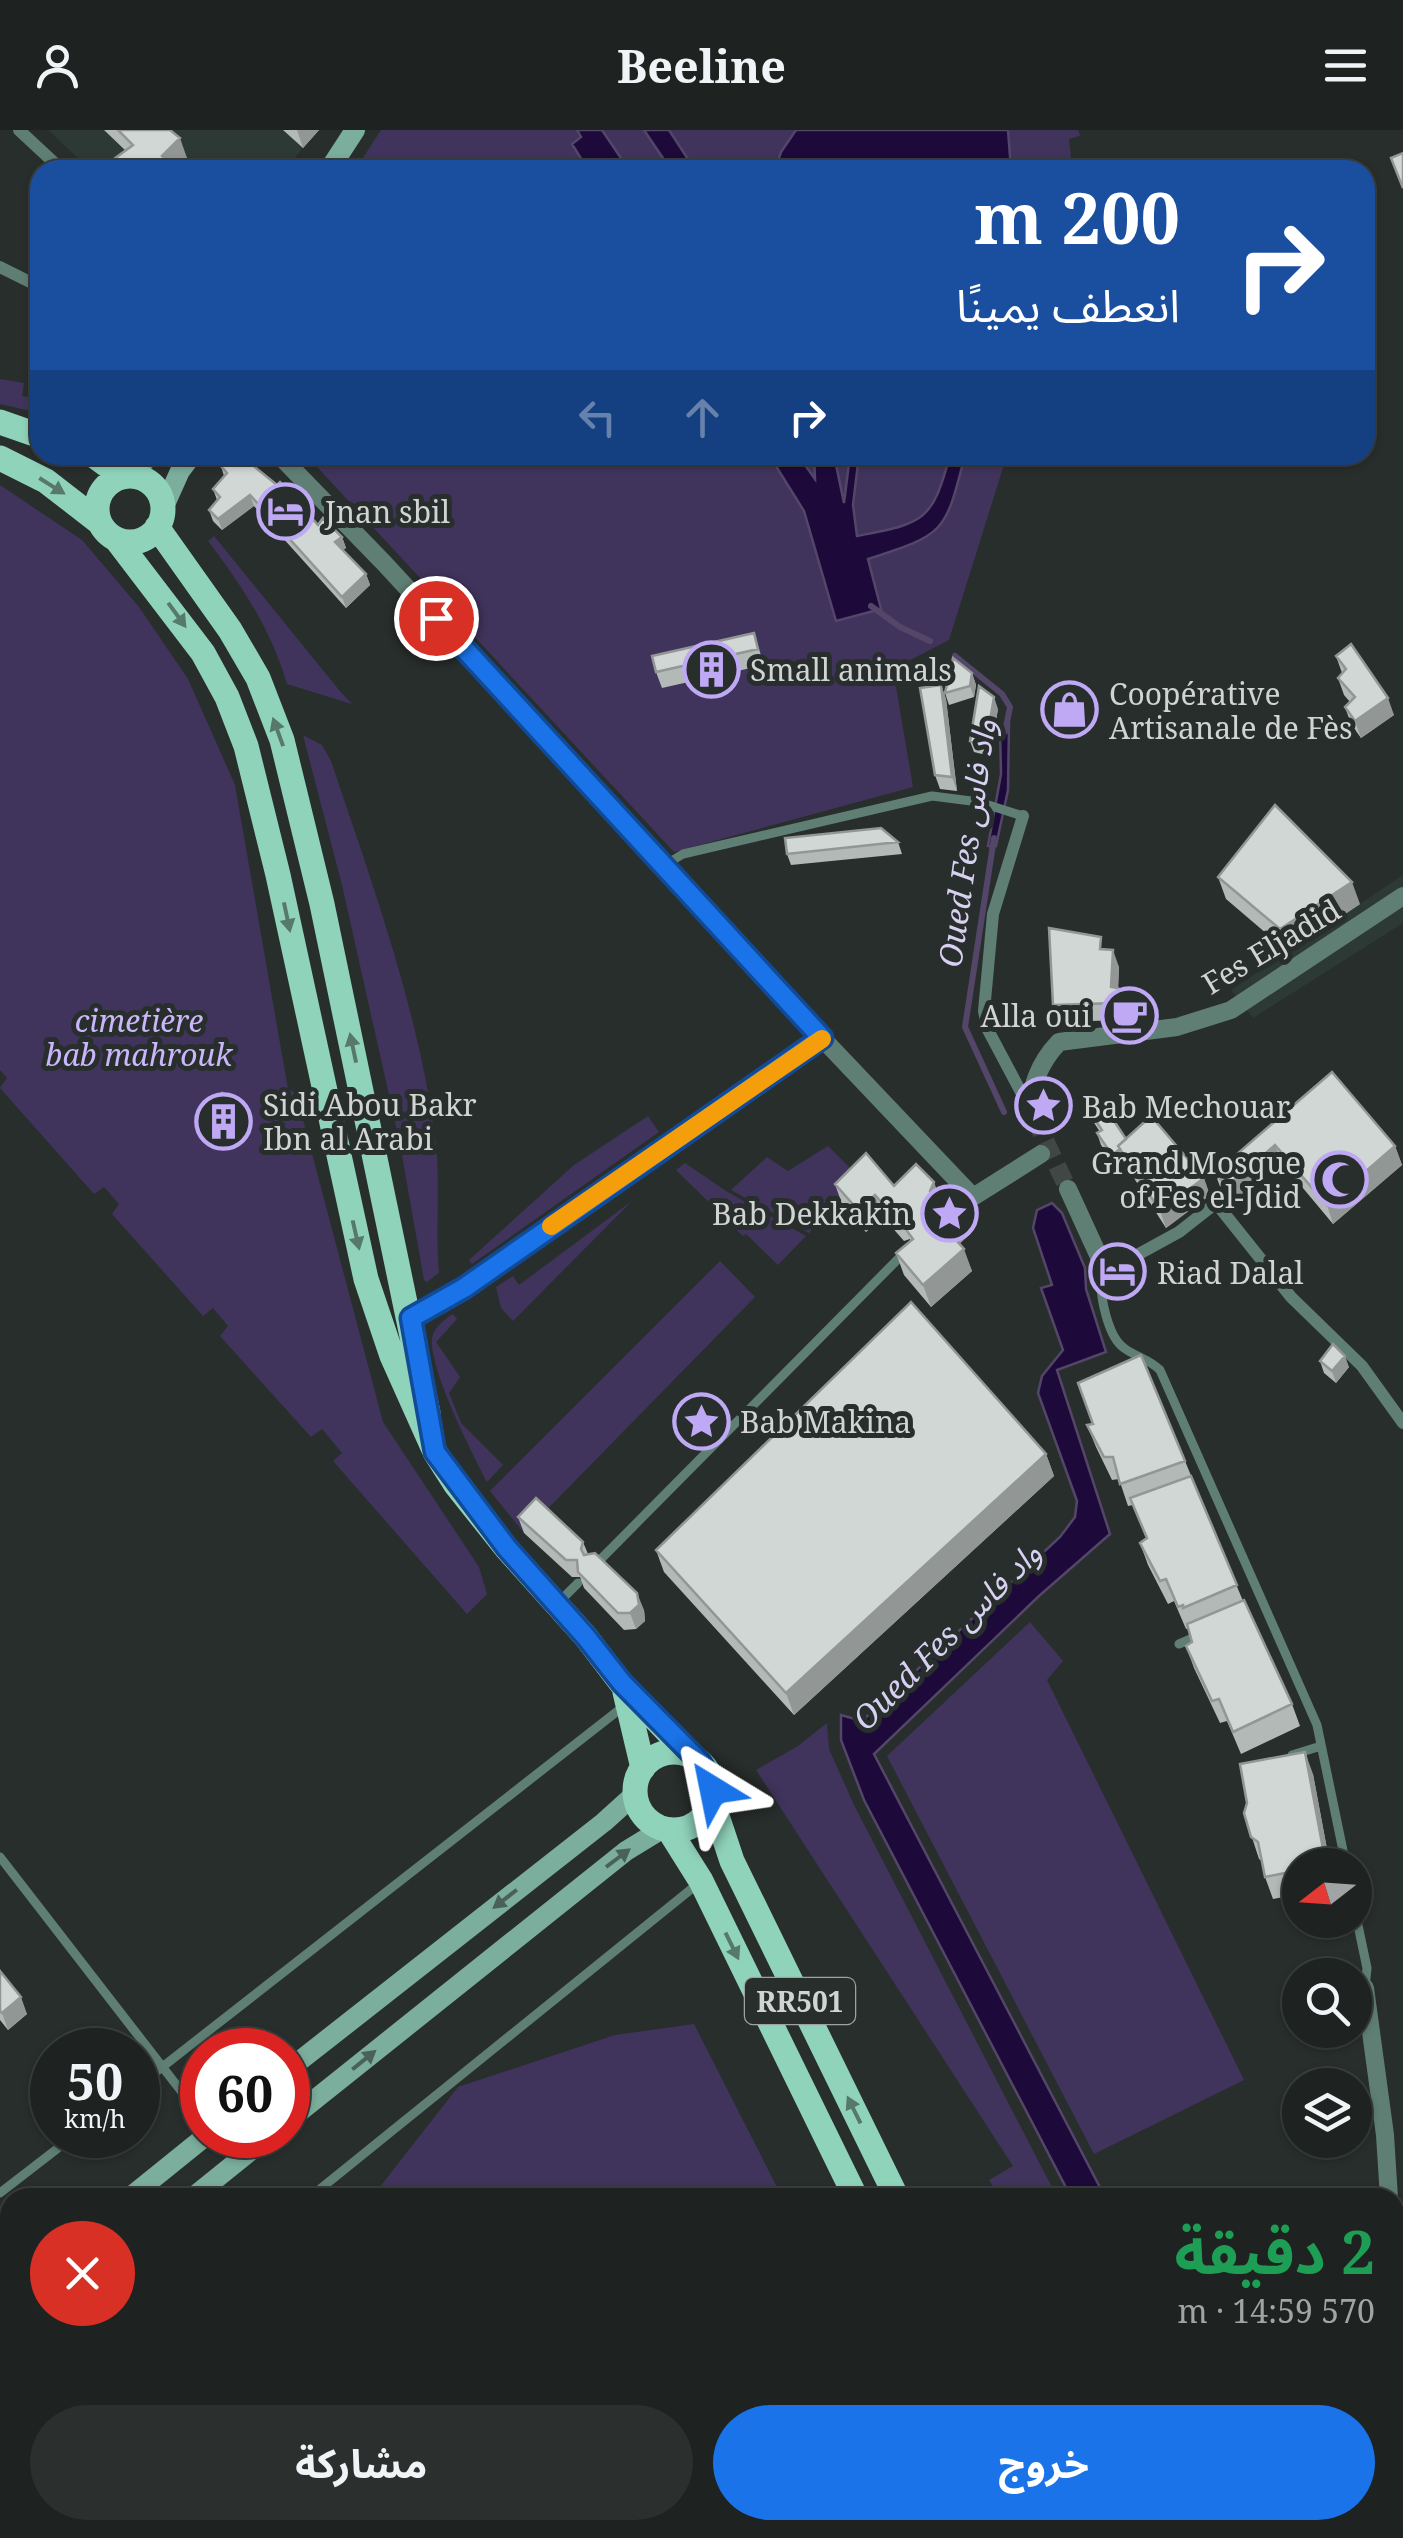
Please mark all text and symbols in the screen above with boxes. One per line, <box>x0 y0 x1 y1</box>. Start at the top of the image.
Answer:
text: Beeline <box>617 35 786 96</box>
icon: person <box>30 38 85 93</box>
icon: menu <box>1318 38 1373 93</box>
text: 200 m <box>974 169 1180 265</box>
icon: right <box>1215 200 1345 330</box>
text: انعطف يمينًا <box>956 274 1180 335</box>
icon: left <box>570 390 625 445</box>
icon: ahead <box>675 390 730 445</box>
icon: right <box>780 390 835 445</box>
one-way arrow <box>39 476 66 495</box>
hotel icon: Jnan sbil <box>256 481 316 541</box>
place label: Jnan sbil <box>324 491 450 532</box>
pin <box>394 576 479 661</box>
icon: arrive <box>409 591 464 646</box>
one-way arrow <box>166 602 186 628</box>
building icon: Small animals <box>681 639 741 699</box>
place label: Small animals <box>750 649 952 690</box>
place label: Coopérative Artisanale de Fès <box>1109 673 1353 748</box>
shop icon: Coopérative Artisanale de Fès <box>1040 680 1100 740</box>
water label: Oued Fes واد فاس <box>927 716 1005 970</box>
one-way arrow <box>270 717 285 747</box>
street label: Fes Eljadid <box>1194 889 1348 1003</box>
one-way arrow <box>280 902 295 933</box>
cafe icon: Alla oui <box>1100 985 1160 1045</box>
place label: Alla oui <box>981 995 1091 1036</box>
park label: cimetière bab mahrouk <box>46 1000 233 1075</box>
one-way arrow <box>344 1032 360 1063</box>
place icon: Bab Mechouar <box>1013 1076 1073 1136</box>
place label: Sidi Abou Bakr Ibn al Arabi <box>263 1084 477 1159</box>
place label: Bab Mechouar <box>1082 1086 1290 1127</box>
building icon: Sidi Abou Bakr Ibn al Arabi <box>194 1091 254 1151</box>
place label: Grand Mosque of Fes el-Jdid <box>1091 1142 1301 1217</box>
mosque icon: Grand Mosque of Fes el-Jdid <box>1310 1149 1370 1209</box>
place icon: Bab Dekkakin <box>920 1183 980 1243</box>
place label: Bab Dekkakin <box>712 1193 911 1234</box>
one-way arrow <box>349 1220 365 1251</box>
hotel icon: Riad Dalal <box>1088 1242 1148 1302</box>
place label: Riad Dalal <box>1157 1252 1304 1293</box>
place icon: Bab Makina <box>671 1391 731 1451</box>
place label: Bab Makina <box>740 1401 911 1442</box>
water label: Oued Fes واد فاس <box>842 1531 1050 1739</box>
position arrow <box>661 1738 765 1842</box>
one-way arrow <box>605 1848 631 1868</box>
north arrow <box>1282 1848 1372 1938</box>
map controls <box>1282 1848 1372 2158</box>
one-way arrow <box>492 1888 518 1908</box>
one-way arrow <box>723 1932 740 1961</box>
button: search <box>1282 1958 1372 2048</box>
road number: RR501 <box>745 1978 855 2024</box>
speed limit sign: 60 <box>180 2028 310 2158</box>
text: 50 <box>67 2047 123 2115</box>
one-way arrow <box>351 2050 376 2071</box>
button: layers <box>1282 2068 1372 2158</box>
one-way arrow <box>845 2096 862 2125</box>
text: km/h <box>64 2101 126 2135</box>
text: 2 دقيقة <box>1175 2210 1375 2292</box>
button: close <box>30 2221 135 2326</box>
text: 570 m · 14:59 <box>1177 2289 1375 2332</box>
button: مشاركة <box>30 2405 693 2520</box>
button: خروج <box>713 2405 1375 2520</box>

